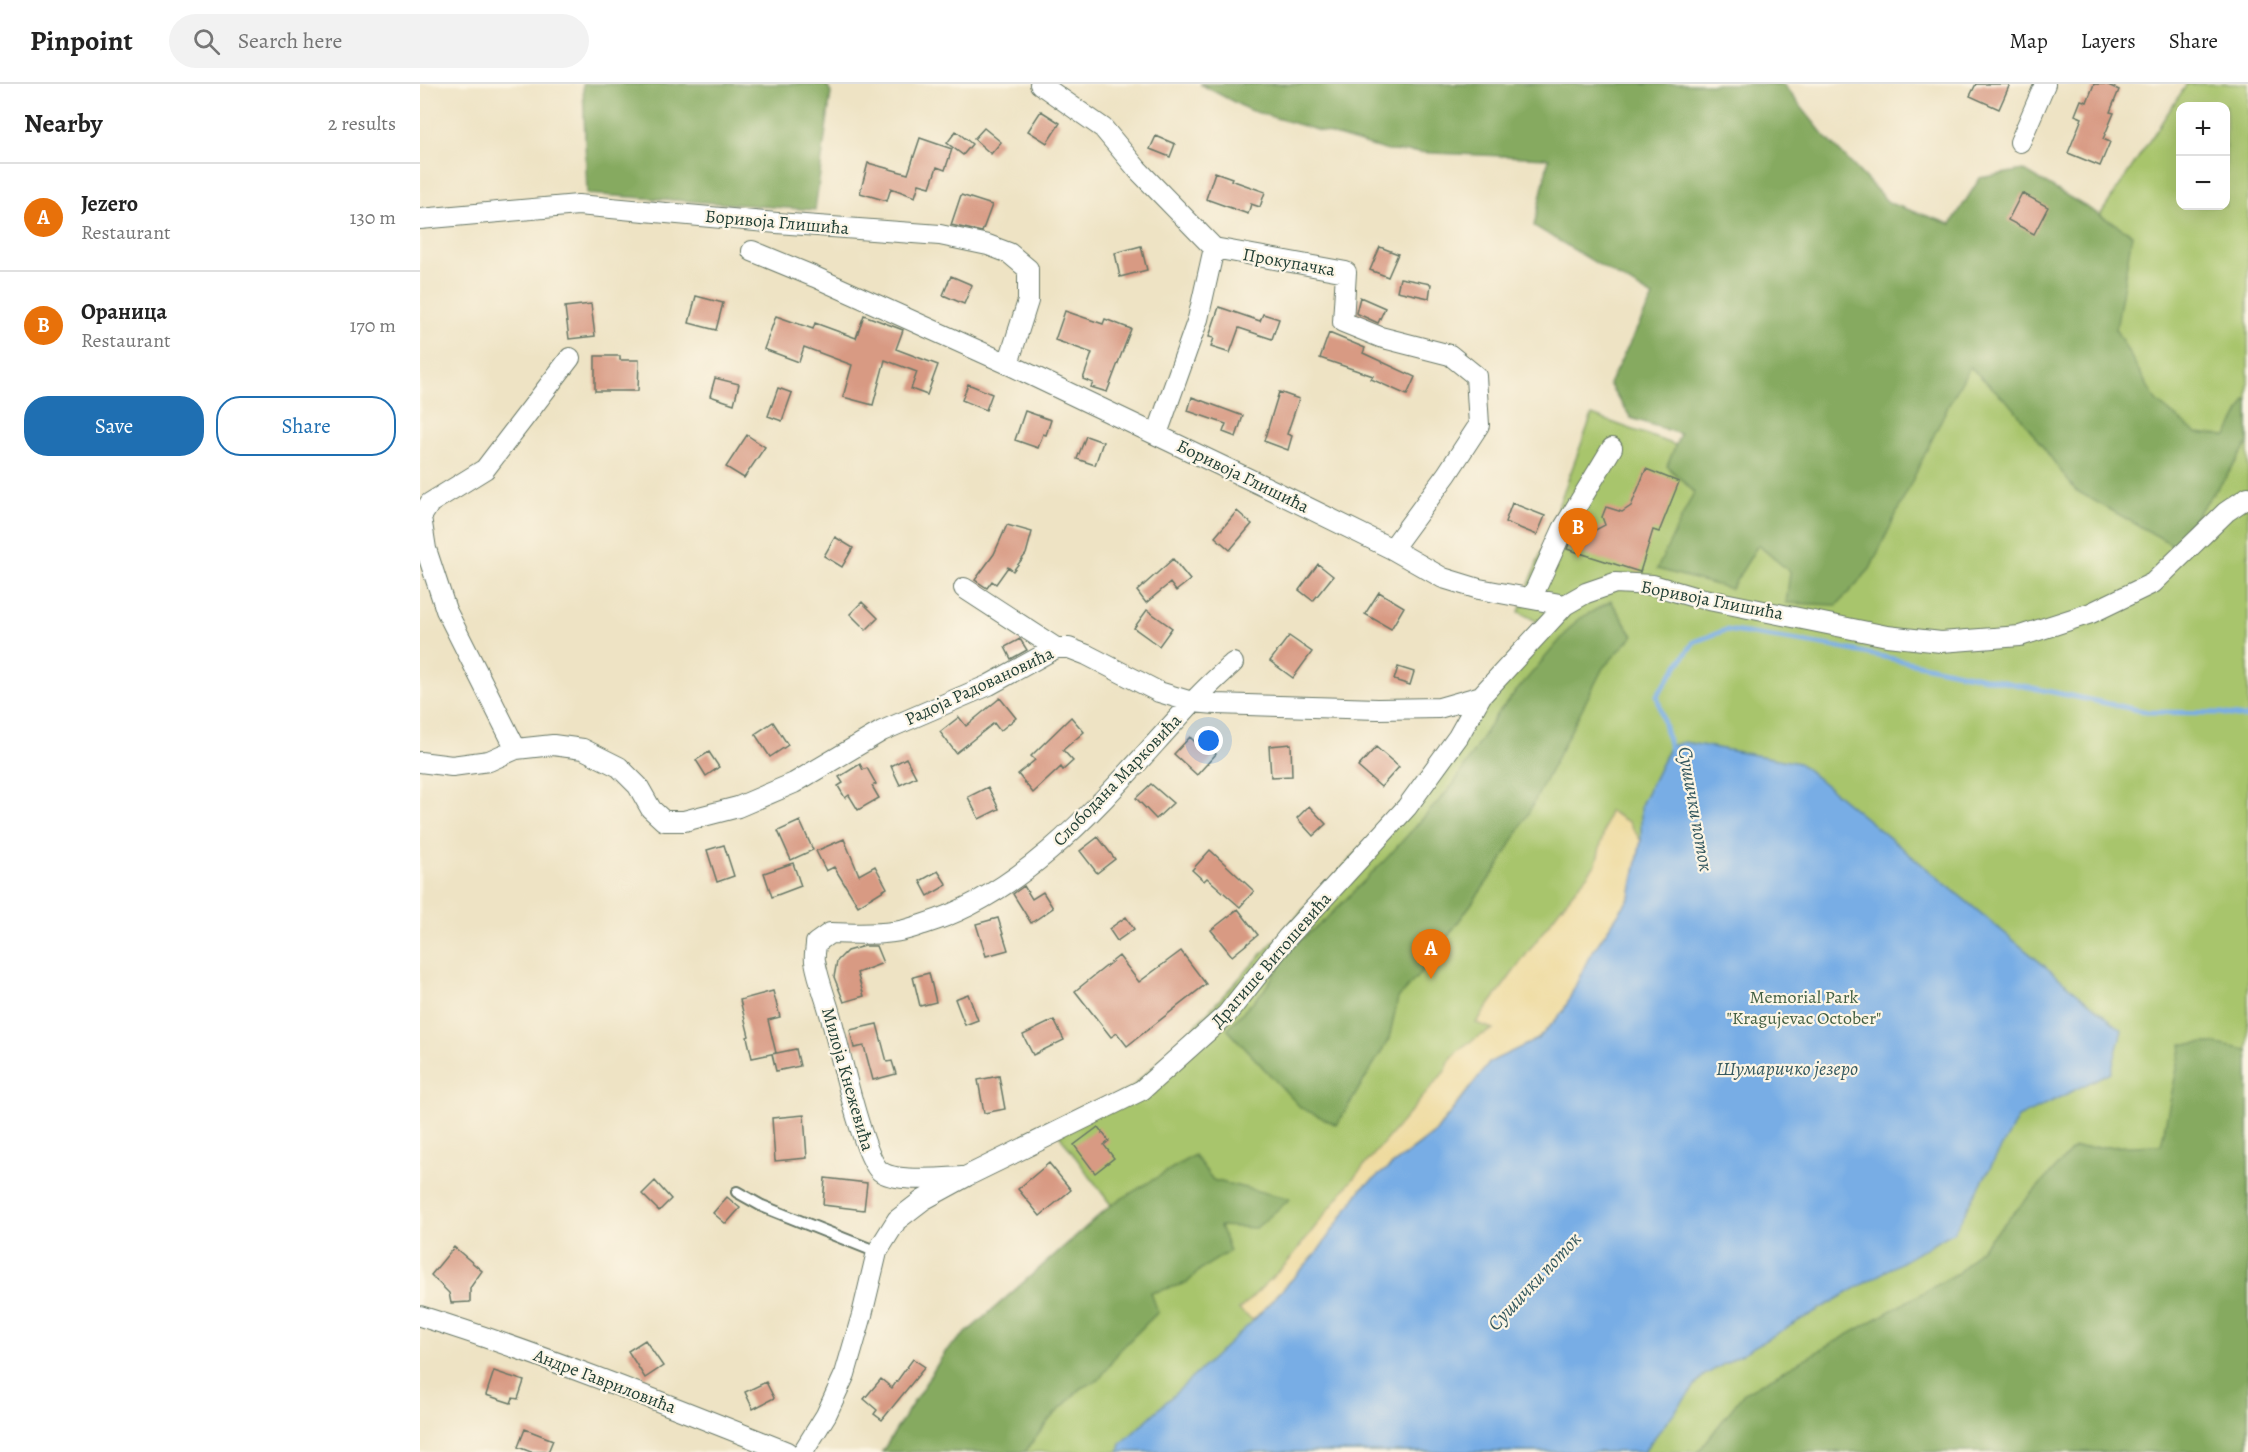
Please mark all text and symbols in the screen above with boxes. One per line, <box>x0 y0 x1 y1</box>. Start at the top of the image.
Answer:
search box <box>169 14 589 68</box>
text: Pinpoint <box>30 22 133 60</box>
icon: search <box>190 25 223 58</box>
text: Search here <box>238 26 342 56</box>
text: Map <box>2009 27 2048 55</box>
text: Layers <box>2081 27 2136 55</box>
text: Share <box>2169 27 2218 55</box>
map controls <box>2176 102 2230 210</box>
button: + <box>2176 102 2230 156</box>
text: Nearby <box>24 106 103 141</box>
text: 2 results <box>328 110 396 137</box>
button: − <box>2176 156 2230 210</box>
text: Jezero <box>81 189 138 219</box>
text: A <box>37 204 50 231</box>
text: 130 m <box>350 204 396 231</box>
street label: Боривоја Глишића <box>704 204 851 240</box>
text: Restaurant <box>81 219 171 246</box>
street label: Прокупачка <box>1241 242 1338 282</box>
text: Ораница <box>81 297 167 327</box>
text: B <box>37 312 50 339</box>
text: 170 m <box>350 312 396 339</box>
text: Restaurant <box>81 327 171 354</box>
button: Save <box>24 396 204 456</box>
button: Share <box>216 396 396 456</box>
street label: Боривоја Глишића <box>1173 434 1314 519</box>
pin: B <box>1558 508 1598 558</box>
street label: Боривоја Глишића <box>1639 574 1786 626</box>
street label: Радоја Радовановића <box>901 641 1058 731</box>
street label: Слободана Марковића <box>1047 708 1187 851</box>
your location <box>1194 726 1223 755</box>
water label: Сушички поток <box>1671 745 1720 874</box>
street label: Драгише Витошевића <box>1206 887 1337 1033</box>
pin: A <box>1412 930 1450 979</box>
park label: Memorial Park "Kragujevac October" <box>1727 985 1881 1030</box>
street label: Милоја Кнежевића <box>816 1004 880 1154</box>
water label: Шумаричко језеро <box>1716 1055 1858 1082</box>
water label: Сушички поток <box>1481 1226 1587 1337</box>
street label: Андре Гавриловића <box>530 1342 680 1419</box>

